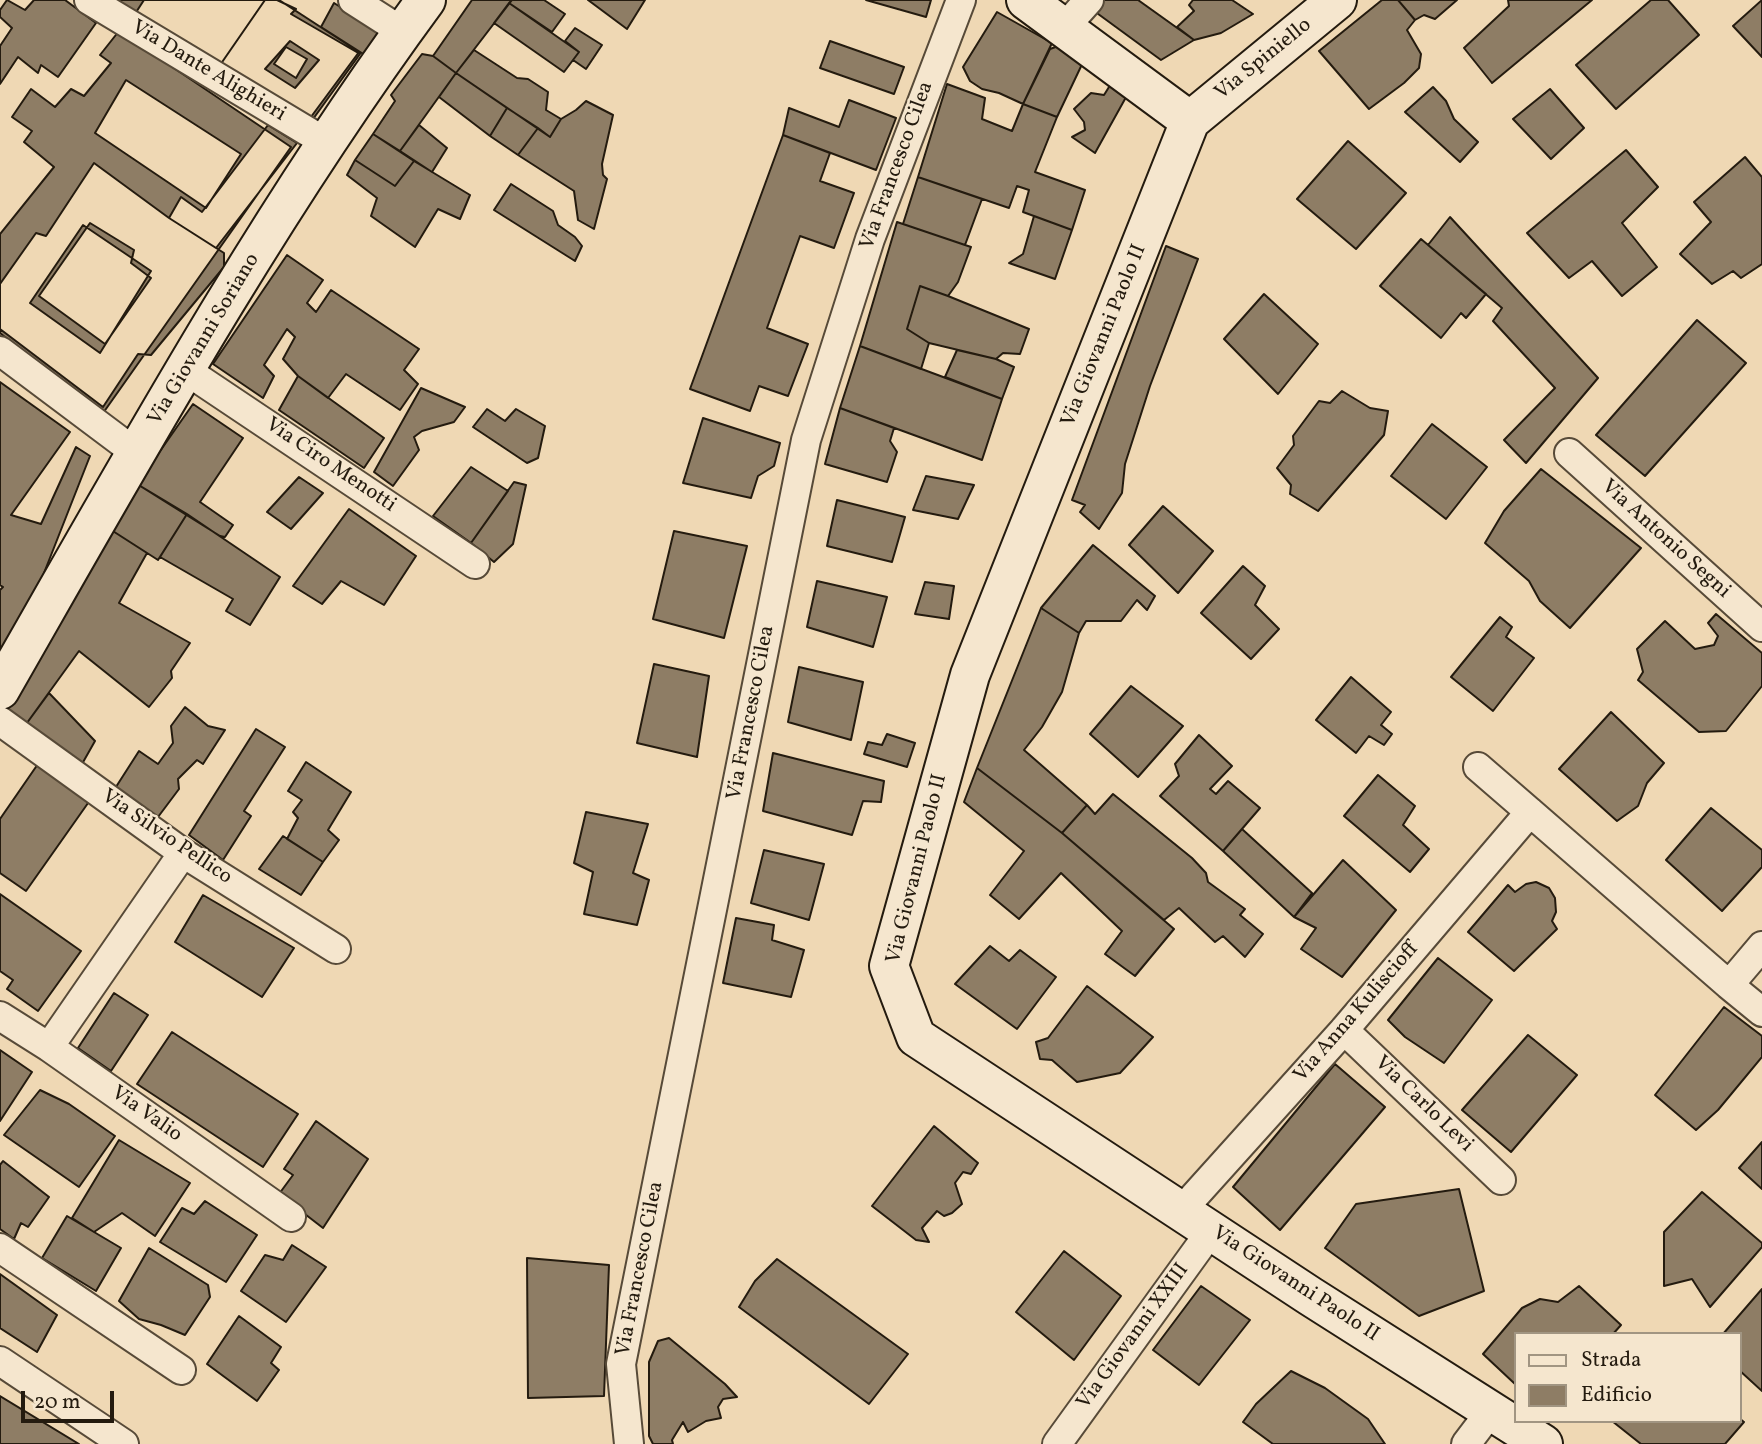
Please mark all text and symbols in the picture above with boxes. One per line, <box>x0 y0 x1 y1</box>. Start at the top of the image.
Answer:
street label: Via Spiniello <box>1211 13 1317 107</box>
street label: Via Dante Alighieri <box>126 16 290 128</box>
street label: Via Francesco Cilea <box>856 78 940 254</box>
street label: Via Giovanni Paolo II <box>1057 241 1153 431</box>
street label: Via Giovanni Soriano <box>144 249 266 431</box>
street label: Via Ciro Menotti <box>260 413 400 519</box>
street label: Via Antonio Segni <box>1595 475 1735 605</box>
street label: Via Francesco Cilea <box>723 624 781 802</box>
street label: Via Giovanni Paolo II <box>882 772 954 966</box>
street label: Via Silvio Pellico <box>96 785 236 891</box>
street label: Via Anna Kuliscioff <box>1289 938 1425 1088</box>
street label: Via Carlo Levi <box>1368 1052 1478 1158</box>
street label: Via Valio <box>106 1081 186 1149</box>
street label: Via Francesco Cilea <box>612 1180 670 1358</box>
street label: Via Giovanni Paolo II <box>1207 1222 1383 1348</box>
street label: Via Giovanni XXIII <box>1073 1259 1195 1415</box>
legend <box>1514 1332 1741 1423</box>
text: Strada <box>1581 1346 1642 1375</box>
scale bar <box>24 1378 117 1422</box>
text: Edificio <box>1581 1381 1652 1410</box>
text: 20 m <box>34 1388 80 1417</box>

